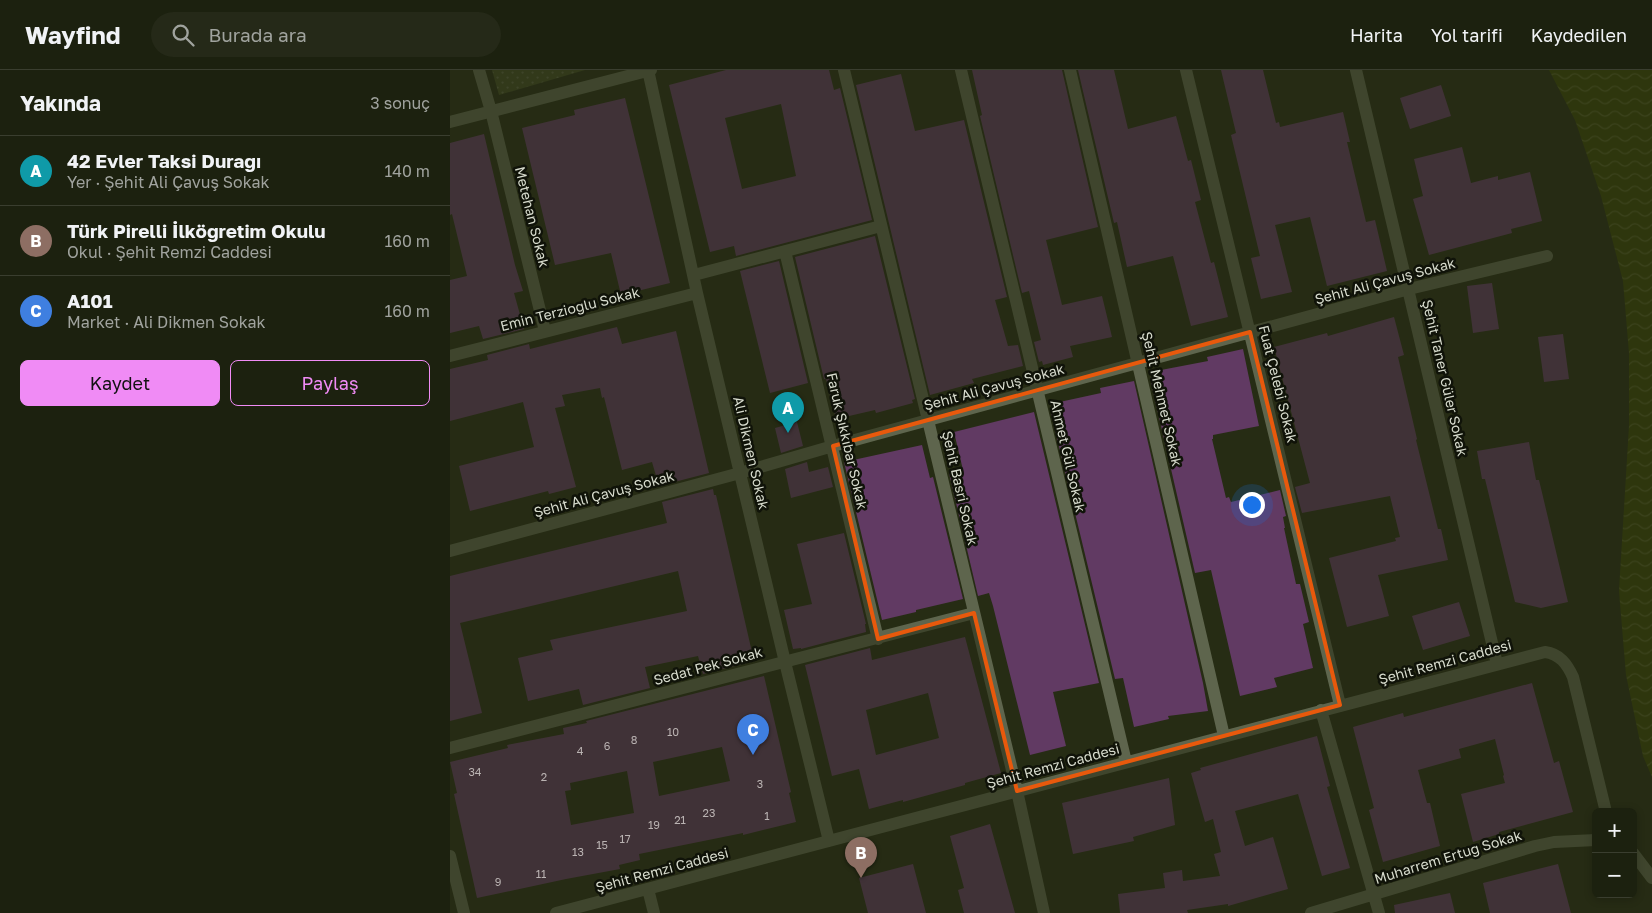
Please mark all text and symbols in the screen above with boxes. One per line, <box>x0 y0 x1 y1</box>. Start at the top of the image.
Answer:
search box <box>151 12 501 57</box>
text: Wayfind <box>25 20 121 49</box>
icon: search <box>169 21 197 49</box>
text: Burada ara <box>209 23 307 46</box>
text: Harita <box>1350 24 1403 46</box>
text: Yol tarifi <box>1431 24 1503 46</box>
text: Kaydedilen <box>1531 24 1627 46</box>
text: Yakında <box>20 90 101 116</box>
text: 3 sonuç <box>370 93 430 113</box>
text: 42 Evler Taksi Durağı <box>67 149 261 172</box>
text: A <box>30 161 42 181</box>
text: 140 m <box>384 161 430 181</box>
street label: Metehan Sokak <box>512 165 553 269</box>
text: Yer · Şehit Ali Çavuş Sokak <box>67 172 270 192</box>
text: Türk Pirelli İlköğretim Okulu <box>67 219 326 242</box>
text: B <box>30 231 42 251</box>
text: 160 m <box>384 231 430 251</box>
text: Okul · Şehit Remzi Caddesi <box>67 242 272 262</box>
street label: Şehit Ali Çavuş Sokak <box>1313 254 1457 307</box>
street label: Emin Terzioğlu Sokak <box>498 283 642 334</box>
text: A101 <box>67 289 112 312</box>
street label: Şehit Taner Güler Sokak <box>1419 298 1472 458</box>
text: C <box>30 301 42 321</box>
text: 160 m <box>384 301 430 321</box>
text: Market · Ali Dikmen Sokak <box>67 312 266 332</box>
street label: Fuat Çelebi Sokak <box>1256 323 1301 445</box>
street label: Şehit Mehmet Sokak <box>1139 330 1186 468</box>
button: Kaydet <box>20 360 220 406</box>
button: Paylaş <box>230 360 430 406</box>
street label: Şehit Ali Çavuş Sokak <box>922 360 1066 413</box>
street label: Faruk Şıkkıbar Sokak <box>823 371 872 511</box>
pin: A <box>772 392 804 433</box>
street label: Ali Dikmen Sokak <box>730 395 773 511</box>
street label: Ahmet Gül Sokak <box>1047 398 1090 514</box>
street label: Şehit Basri Sokak <box>939 429 982 547</box>
street label: Şehit Ali Çavuş Sokak <box>532 467 676 520</box>
your location <box>1239 492 1265 518</box>
street label: Şehit Remzi Caddesi <box>1377 636 1513 687</box>
street label: Sedat Pek Sokak <box>652 643 764 688</box>
pin: C <box>737 714 769 755</box>
house number: 10 <box>667 725 679 738</box>
house number: 8 <box>631 733 638 746</box>
house number: 6 <box>604 739 611 752</box>
street label: Şehit Remzi Caddesi <box>985 740 1121 791</box>
house number: 4 <box>577 744 584 757</box>
house number: 34 <box>468 765 482 778</box>
house number: 2 <box>541 770 547 783</box>
house number: 3 <box>757 777 763 790</box>
house number: 23 <box>703 806 715 819</box>
map controls <box>1592 808 1637 898</box>
button: + <box>1592 808 1637 853</box>
house number: 1 <box>764 809 770 822</box>
house number: 21 <box>674 813 686 826</box>
house number: 19 <box>648 818 660 831</box>
street label: Muharrem Ertuğ Sokak <box>1372 826 1524 887</box>
house number: 17 <box>619 832 631 845</box>
pin: B <box>845 837 877 878</box>
house number: 15 <box>596 838 608 851</box>
street label: Şehit Remzi Caddesi <box>594 844 730 895</box>
house number: 13 <box>572 845 584 858</box>
button: − <box>1592 853 1637 898</box>
house number: 11 <box>536 867 546 880</box>
house number: 9 <box>495 875 501 888</box>

